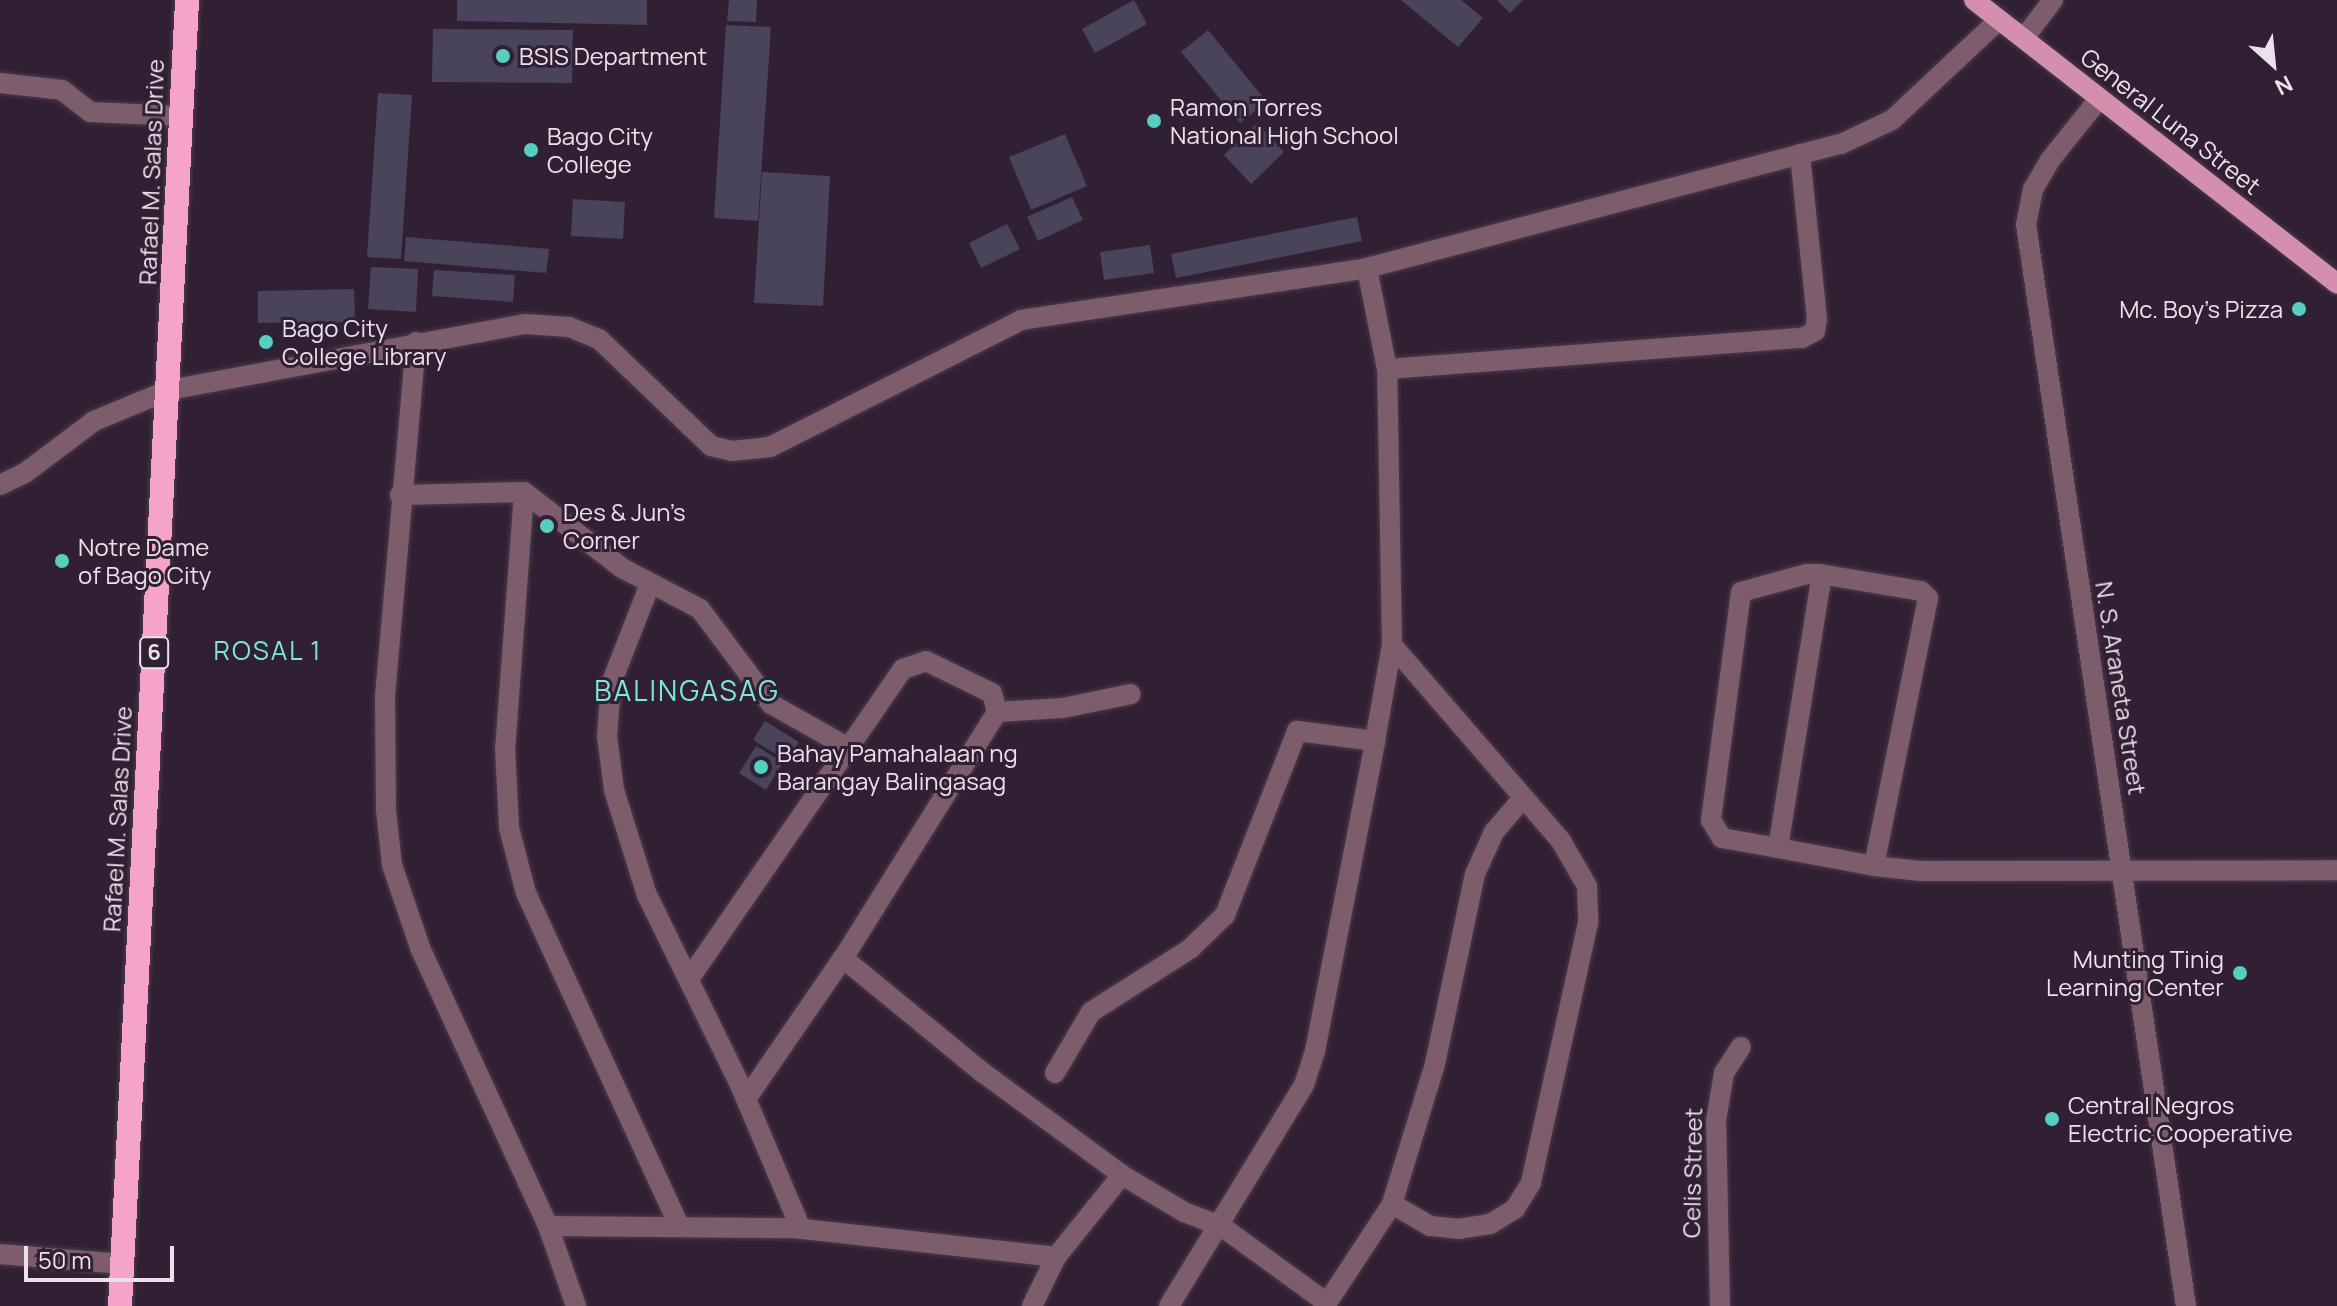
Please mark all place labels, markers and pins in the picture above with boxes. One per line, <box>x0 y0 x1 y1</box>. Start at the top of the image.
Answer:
place label: BSIS Department <box>519 42 707 70</box>
marker: BSIS Department <box>494 47 512 65</box>
place label: Ramon Torres National High School <box>1170 93 1399 149</box>
marker: Ramon Torres National High School <box>1145 112 1163 130</box>
place label: Bago City College <box>547 122 653 178</box>
marker: Bago City College <box>522 141 540 159</box>
place label: Mc. Boy's Pizza <box>2119 295 2283 323</box>
marker: Mc. Boy's Pizza <box>2290 300 2308 318</box>
place label: Bago City College Library <box>282 314 446 370</box>
marker: Bago City College Library <box>257 333 275 351</box>
place label: Des & Jun’s Corner <box>563 498 686 554</box>
marker: Des & Jun’s Corner <box>538 517 556 535</box>
place label: Notre Dame of Bago City <box>78 533 211 589</box>
marker: Notre Dame of Bago City <box>53 552 71 570</box>
place label: Bahay Pamahalaan ng Barangay Balingasag <box>777 739 1018 795</box>
marker: Bahay Pamahalaan ng Barangay Balingasag <box>752 758 770 776</box>
place label: Munting Tinig Learning Center <box>2046 945 2224 1001</box>
marker: Munting Tinig Learning Center <box>2231 964 2249 982</box>
place label: Central Negros Electric Cooperative <box>2068 1091 2293 1147</box>
marker: Central Negros Electric Cooperative <box>2043 1110 2061 1128</box>

